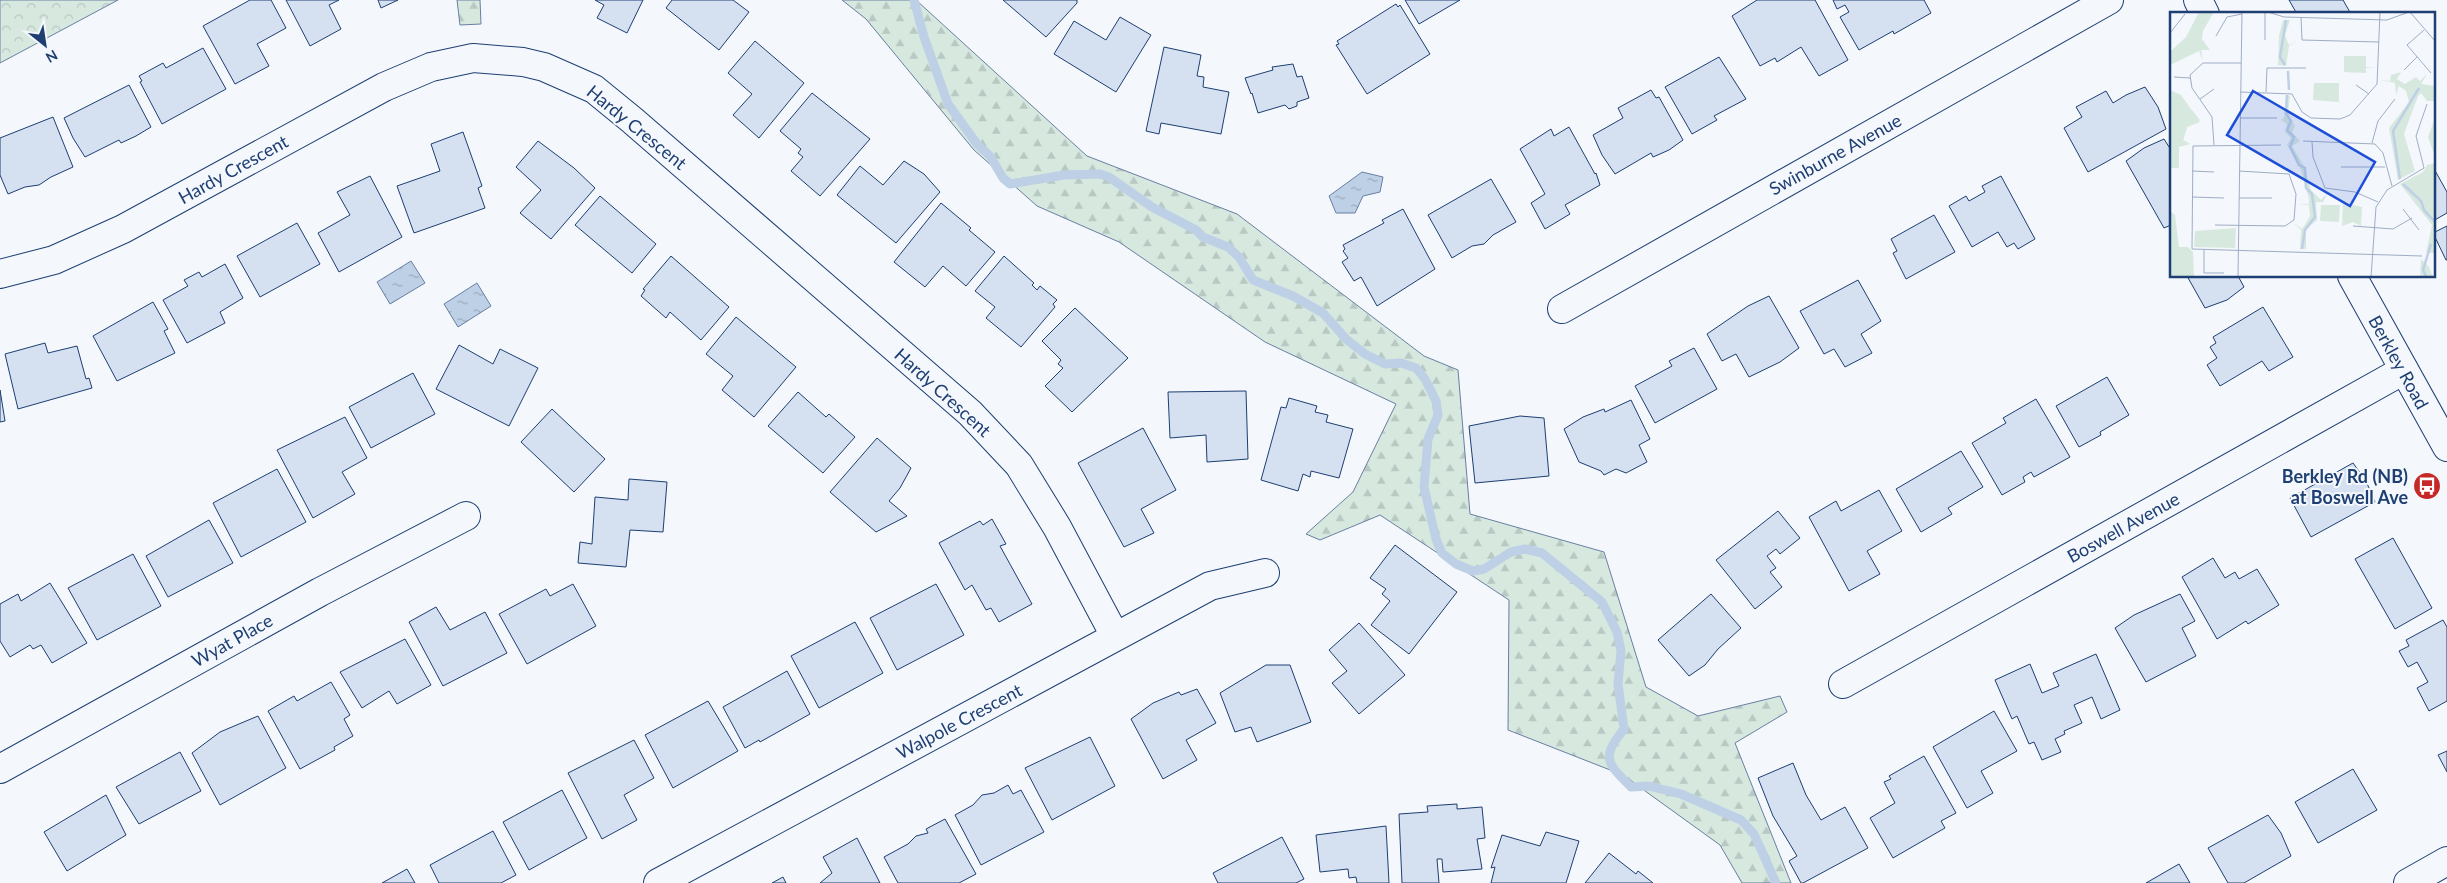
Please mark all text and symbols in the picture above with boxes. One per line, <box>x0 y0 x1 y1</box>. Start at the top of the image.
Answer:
inset map <box>2170 12 2434 278</box>
north arrow <box>20 20 70 70</box>
text: N <box>43 47 61 67</box>
street label: Hardy Crescent <box>583 80 692 174</box>
street label: Swinburne Avenue <box>1765 109 1905 199</box>
street label: Hardy Crescent <box>174 130 292 208</box>
street label: Berkley Road <box>2364 311 2434 413</box>
street label: Hardy Crescent <box>890 343 996 441</box>
place label: Berkley Rd (NB) at Boswell Ave <box>2282 465 2408 508</box>
bus stop icon: Berkley Rd (NB) at Boswell Ave <box>2412 471 2442 501</box>
street label: Boswell Avenue <box>2063 487 2183 567</box>
street label: Wyat Place <box>188 609 276 671</box>
street label: Walpole Crescent <box>892 678 1026 763</box>

